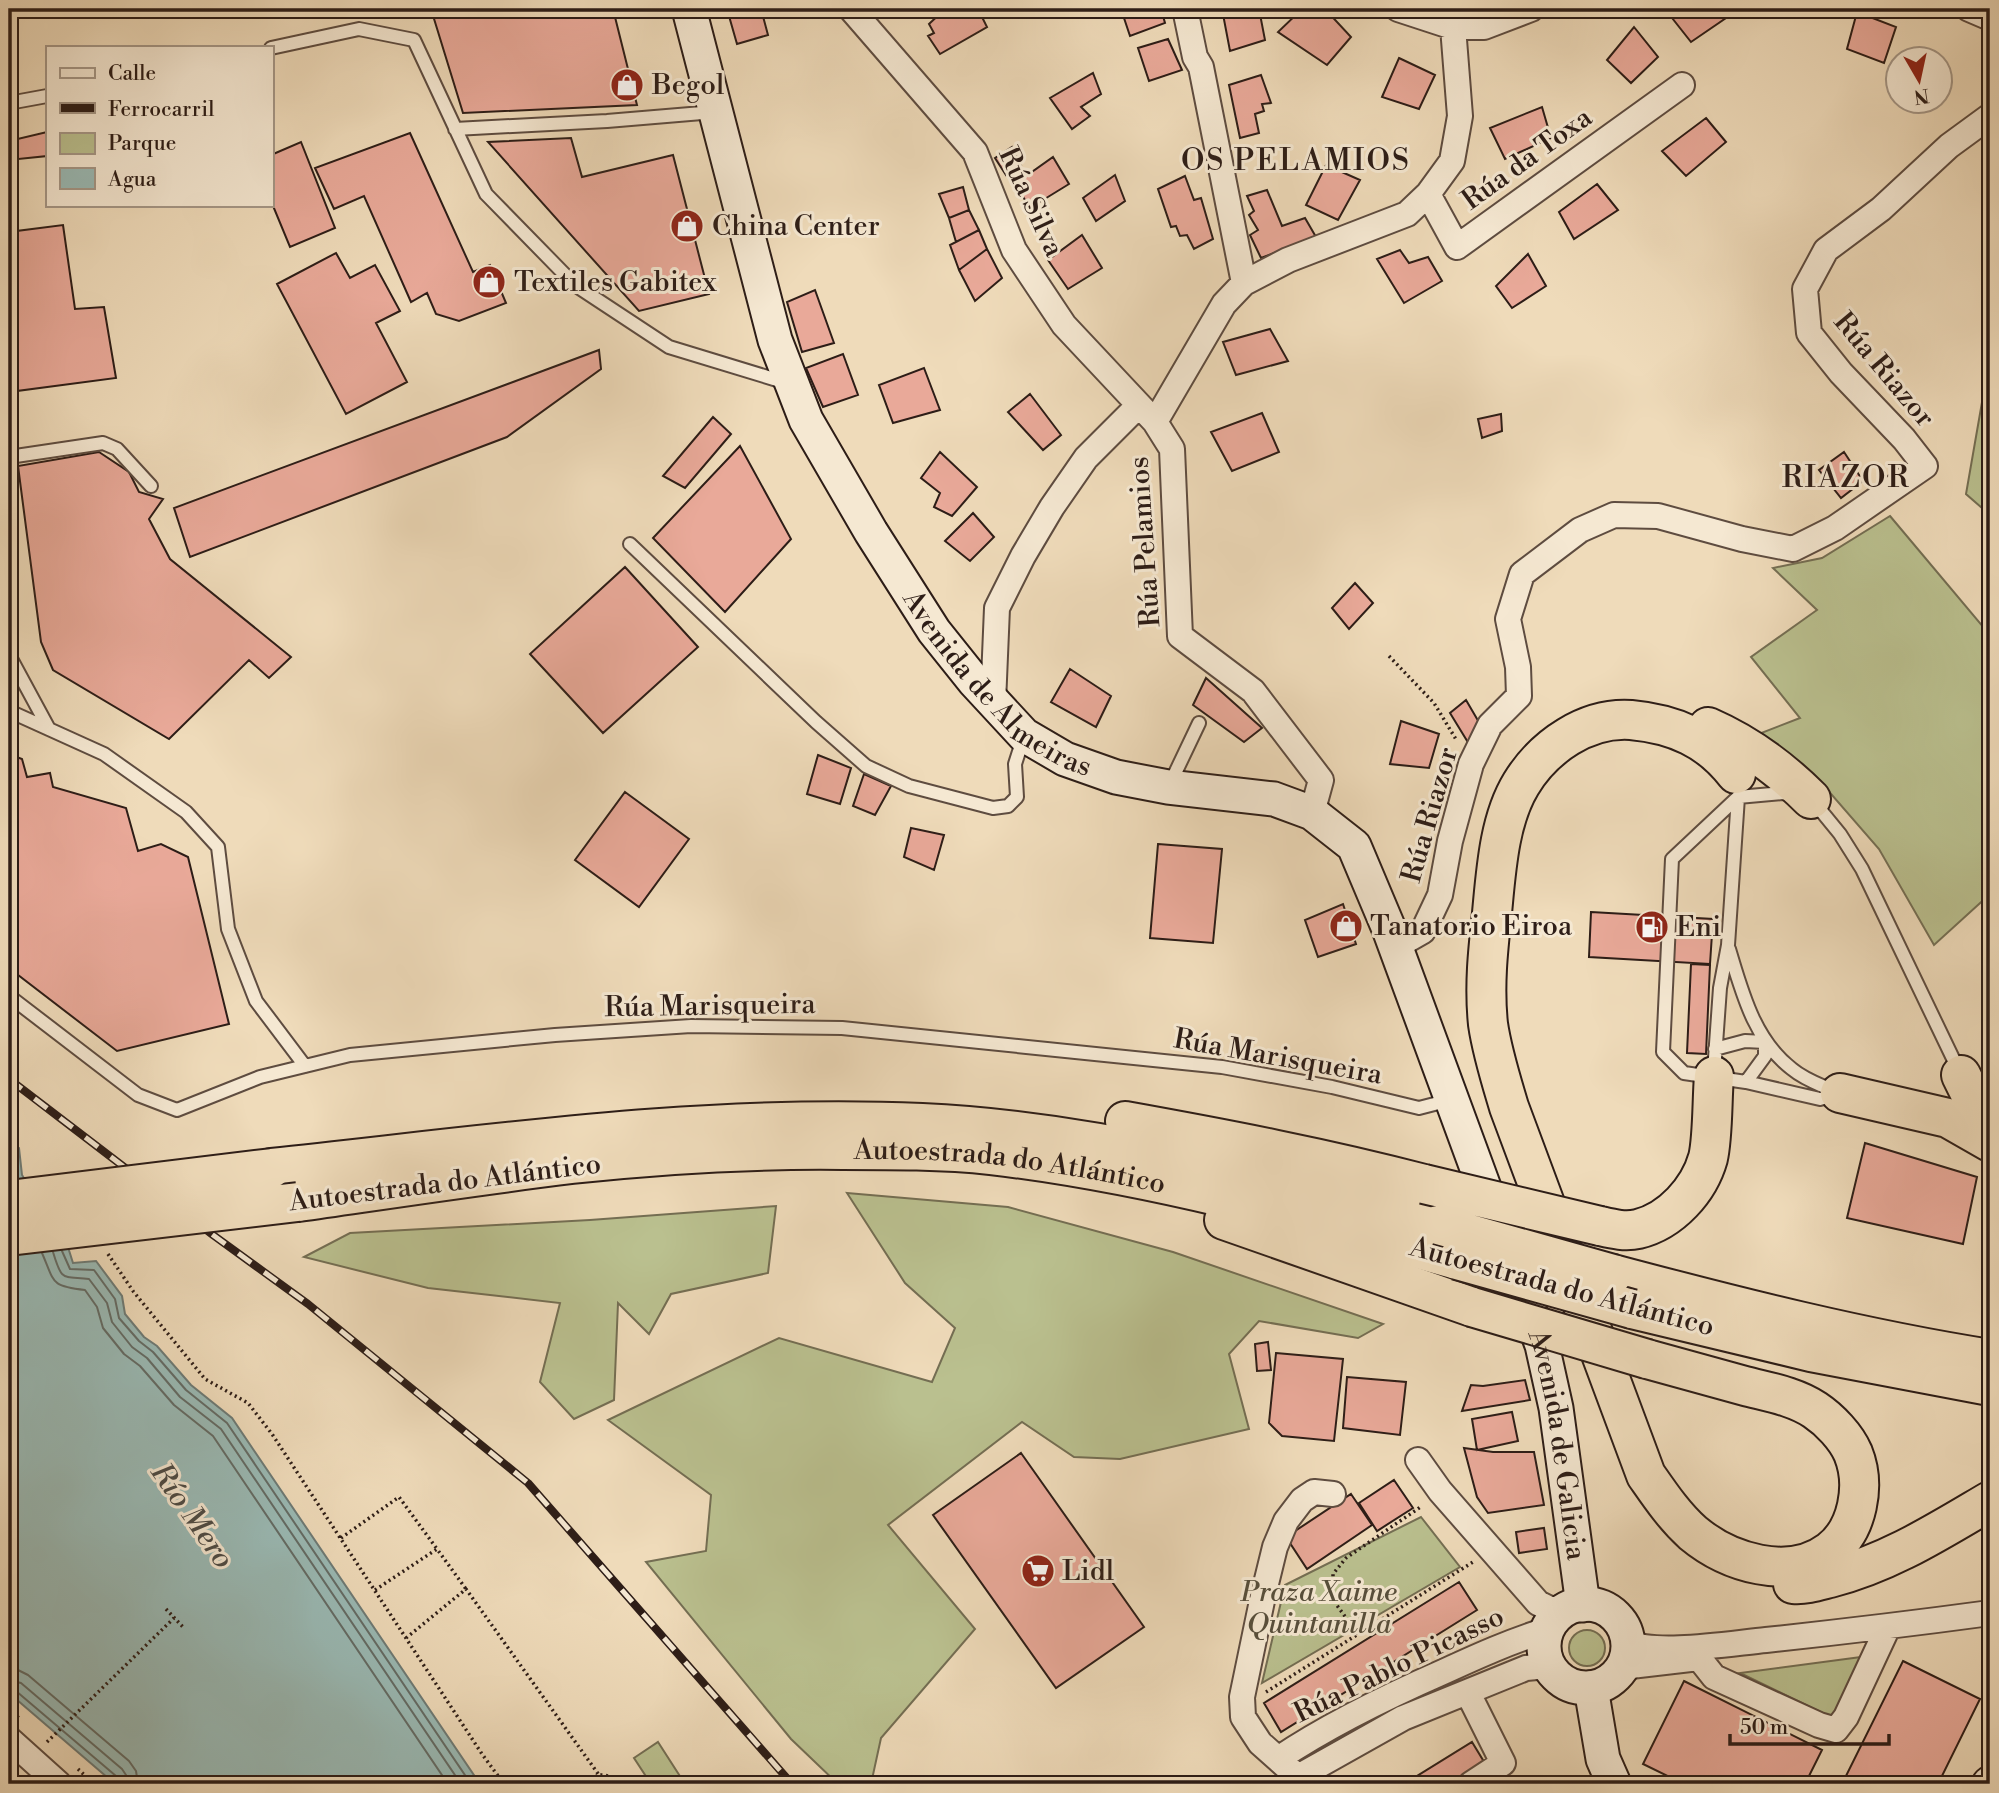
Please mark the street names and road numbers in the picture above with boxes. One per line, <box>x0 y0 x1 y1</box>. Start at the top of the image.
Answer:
street label: Rúa da Toxa <box>1455 100 1600 218</box>
street label: Rúa Silva <box>990 142 1072 263</box>
street label: Rúa Riazor <box>1826 305 1942 435</box>
street label: Rúa Pelamios <box>1122 456 1168 628</box>
street label: Avenida de Almeiras <box>894 583 1096 784</box>
street label: Rúa Riazor <box>1394 743 1466 887</box>
street label: Rúa Marisqueira <box>604 987 817 1025</box>
street label: Rúa Marisqueira <box>1171 1021 1386 1093</box>
street label: Autoestrada do Atlántico <box>853 1132 1169 1202</box>
street label: Autoestrada do Atlántico <box>286 1147 603 1220</box>
street label: Autoestrada do Atlántico <box>1405 1229 1718 1345</box>
street label: Avenida de Galicia <box>1520 1324 1594 1563</box>
street label: Rúa Pablo Picasso <box>1288 1599 1510 1731</box>

